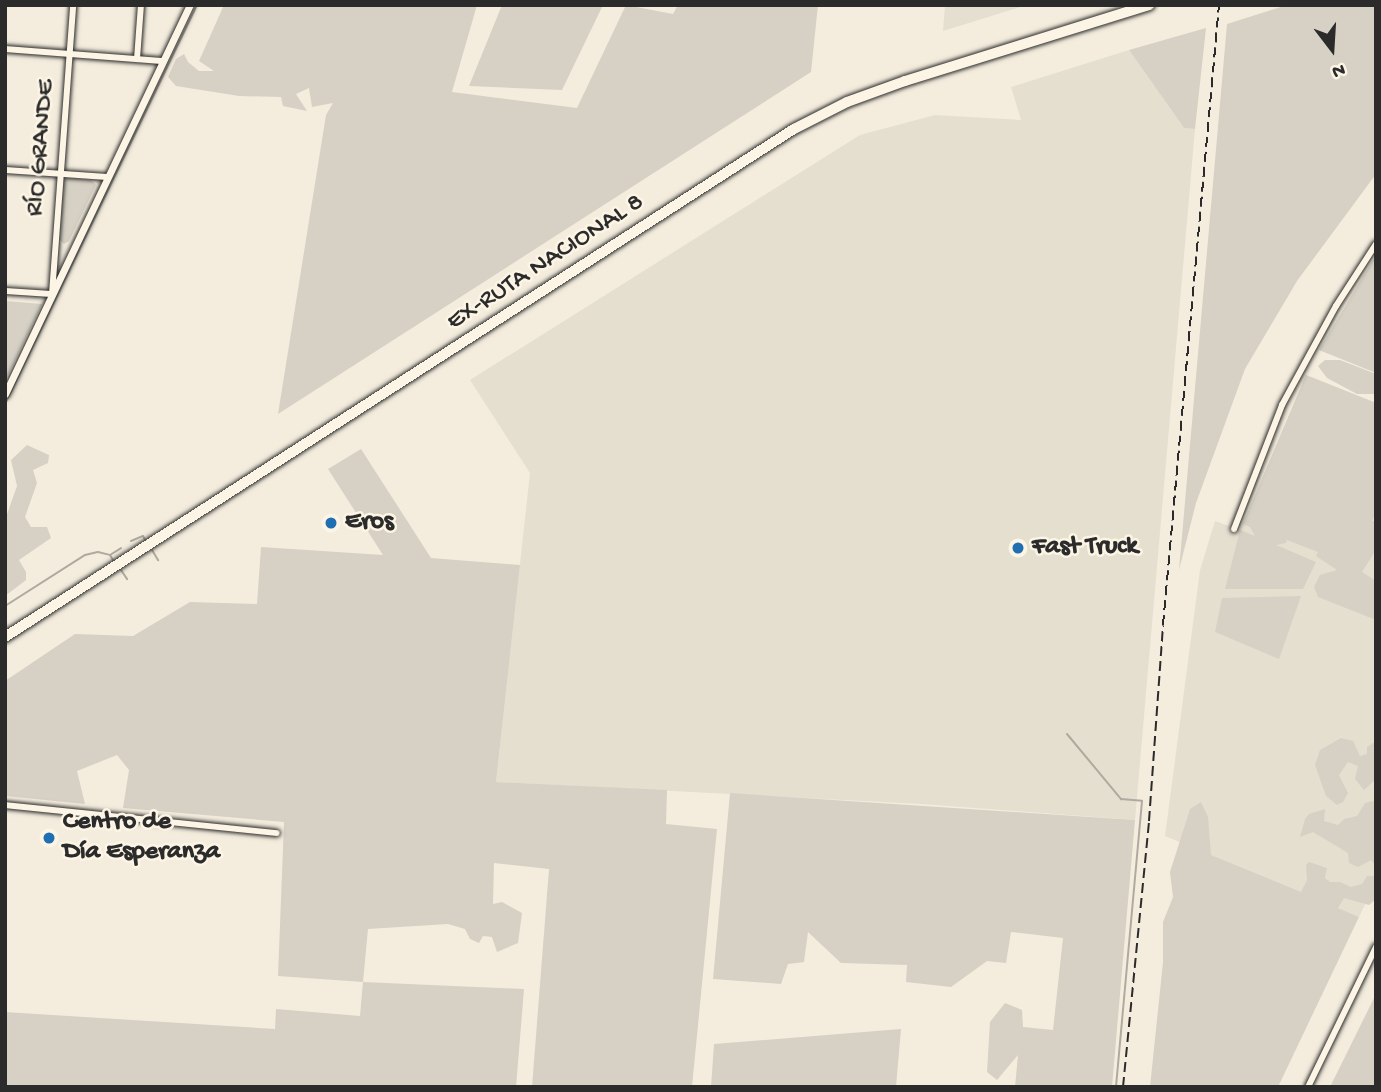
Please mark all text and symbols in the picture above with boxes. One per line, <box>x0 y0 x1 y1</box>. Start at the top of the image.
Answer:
north arrow <box>1297 14 1367 84</box>
text: N <box>1329 57 1348 82</box>
street label: RÍO GRANDE <box>20 78 64 218</box>
street label: EX-RUTA NACIONAL 8 <box>442 188 650 338</box>
place label: Eros <box>345 507 393 539</box>
marker: Eros <box>323 515 339 531</box>
place label: Fast Truck <box>1032 532 1138 564</box>
marker: Fast Truck <box>1010 540 1026 556</box>
place label: Centro de Día Esperanza <box>63 807 220 868</box>
marker: Centro de Día Esperanza <box>41 830 57 846</box>

